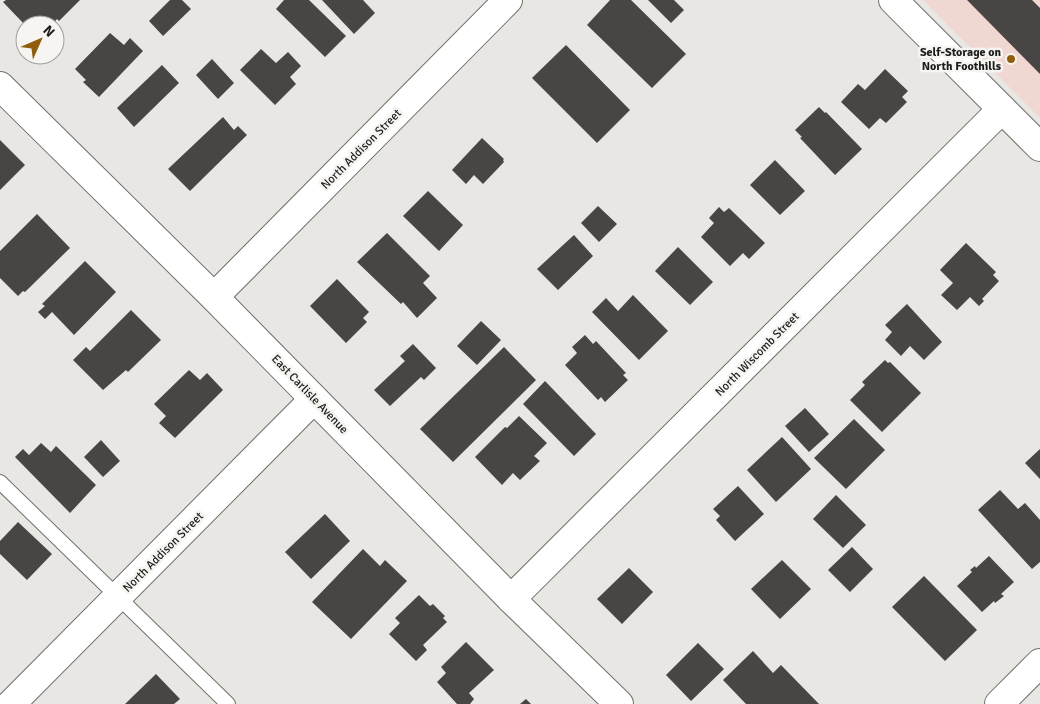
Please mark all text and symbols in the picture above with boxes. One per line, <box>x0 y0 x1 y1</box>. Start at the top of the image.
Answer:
north arrow <box>15 15 65 65</box>
text: N <box>39 22 58 41</box>
place label: Self-Storage on North Foothills <box>920 45 1002 74</box>
marker: Self-Storage on North Foothills <box>1005 53 1017 65</box>
street label: North Addison Street <box>318 106 405 193</box>
street label: North Wiscomb Street <box>712 309 803 400</box>
street label: East Carlisle Avenue <box>268 352 351 437</box>
street label: North Addison Street <box>120 509 207 596</box>

